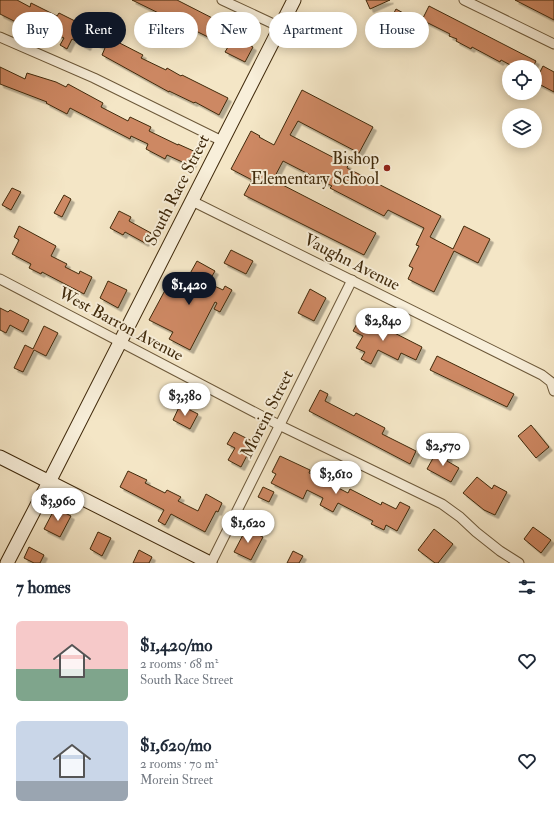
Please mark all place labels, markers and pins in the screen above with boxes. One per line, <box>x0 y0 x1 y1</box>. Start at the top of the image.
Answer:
place label: Bishop Elementary School <box>251 148 380 190</box>
marker: Bishop Elementary School <box>382 163 392 173</box>
pin: $1,420 <box>156 272 222 306</box>
pin: $2,840 <box>350 308 416 342</box>
pin: $3,380 <box>152 383 218 417</box>
pin: $2,570 <box>410 433 476 467</box>
pin: $3,610 <box>303 461 369 495</box>
pin: $3,960 <box>25 488 91 522</box>
pin: $1,620 <box>215 510 281 544</box>

